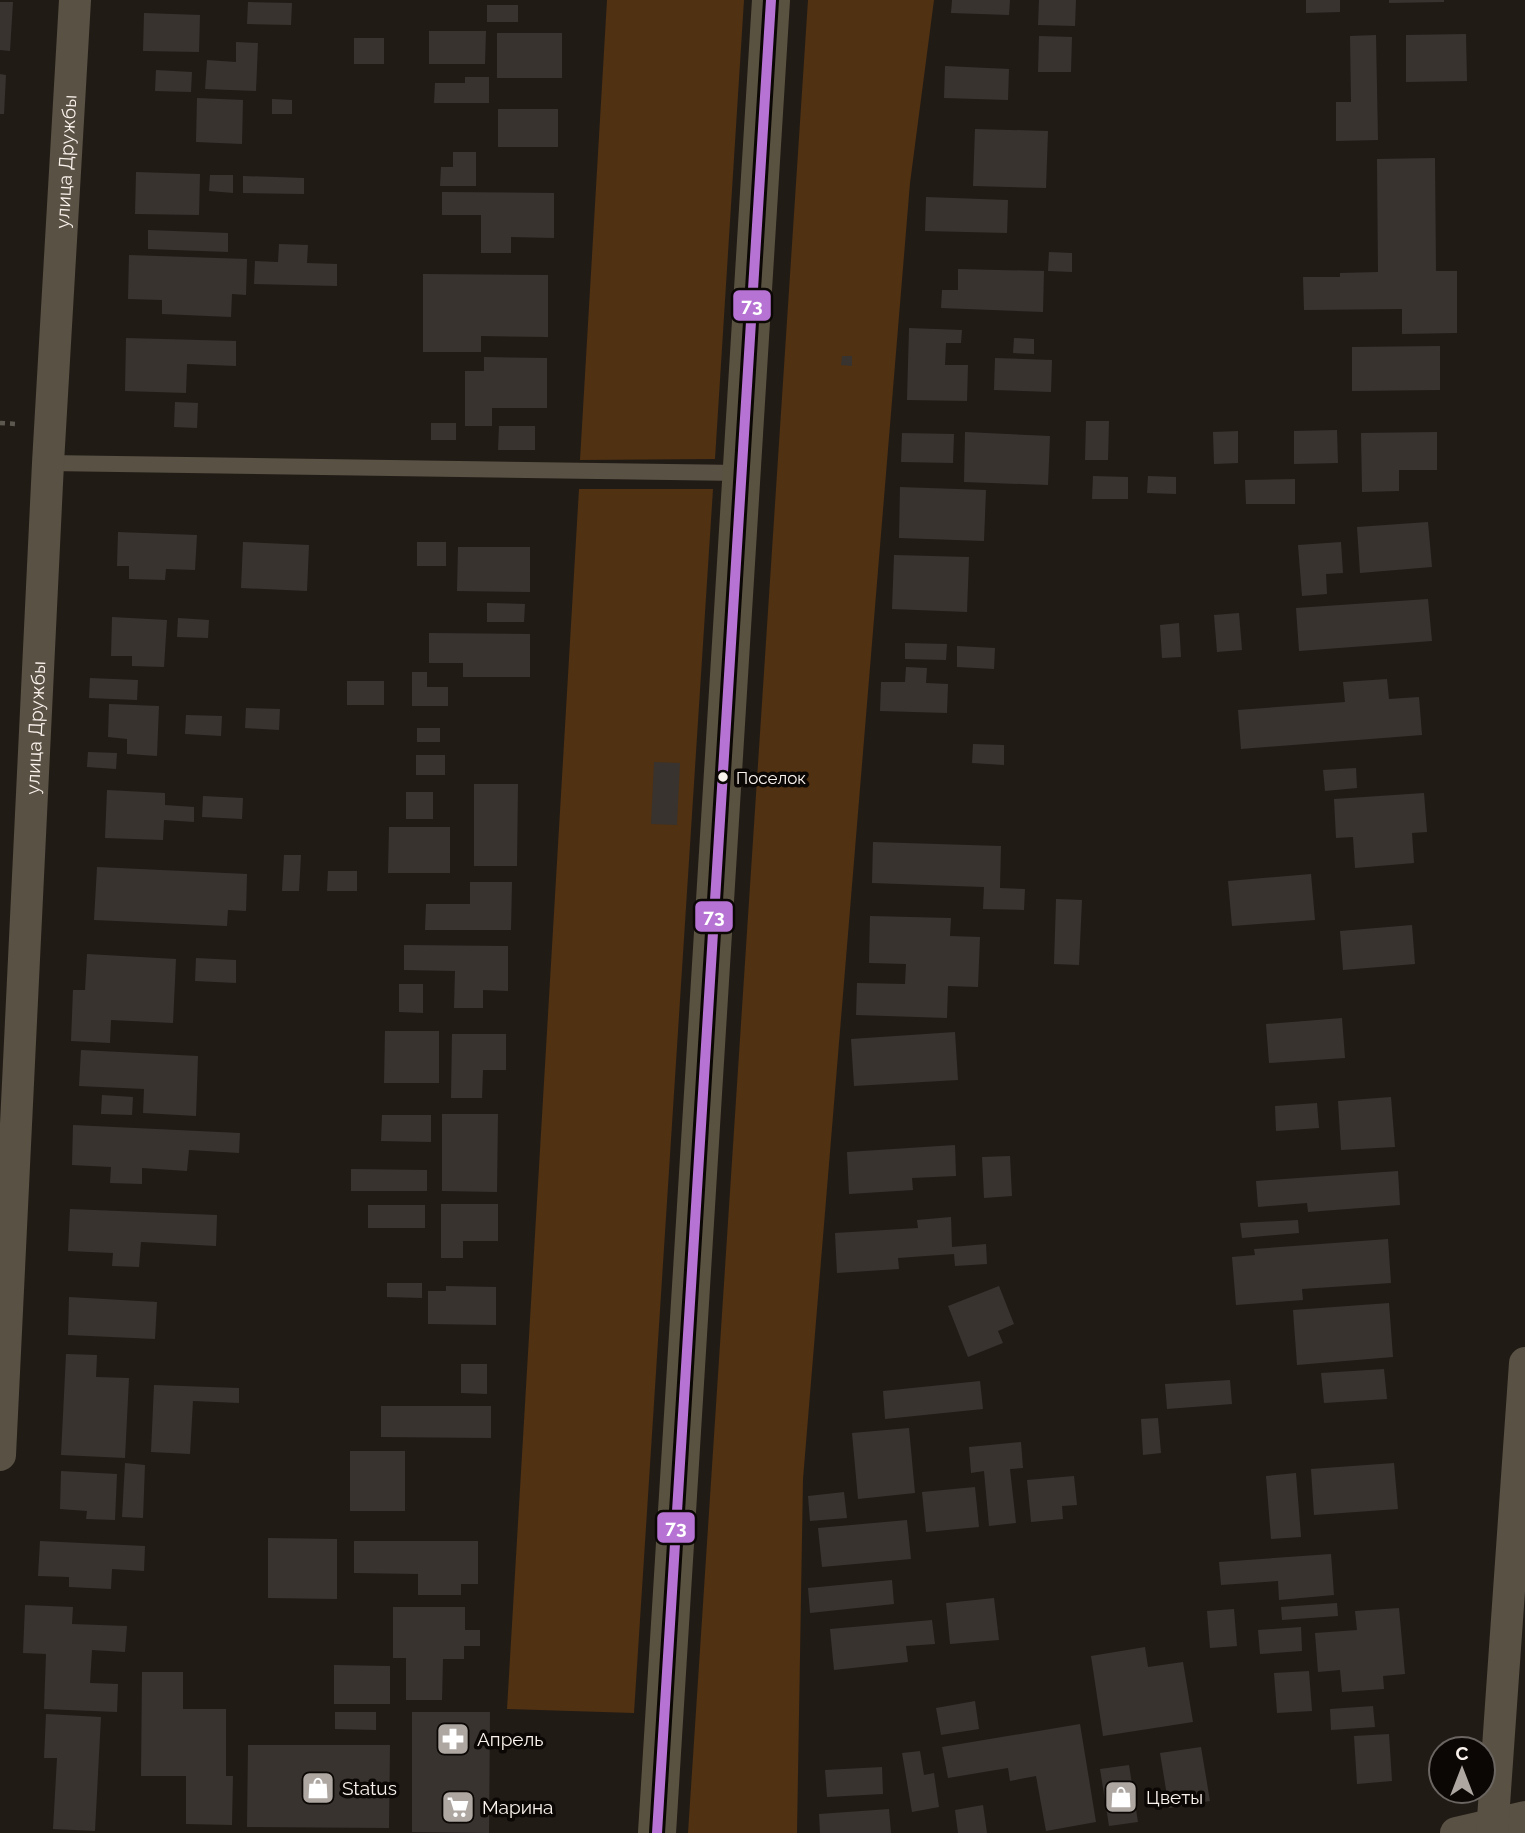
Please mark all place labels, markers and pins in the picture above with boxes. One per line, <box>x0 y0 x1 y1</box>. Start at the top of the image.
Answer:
place label: Поселок <box>736 768 806 788</box>
marker: Поселок <box>716 770 730 784</box>
pharmacy icon: Апрель <box>434 1720 472 1758</box>
place label: Апрель <box>477 1728 544 1750</box>
shop icon: Status <box>299 1769 337 1807</box>
place label: Status <box>342 1777 397 1799</box>
shop icon: Цветы <box>1102 1778 1140 1816</box>
place label: Цветы <box>1146 1786 1203 1808</box>
supermarket icon: Марина <box>439 1788 477 1826</box>
place label: Марина <box>482 1796 553 1818</box>

